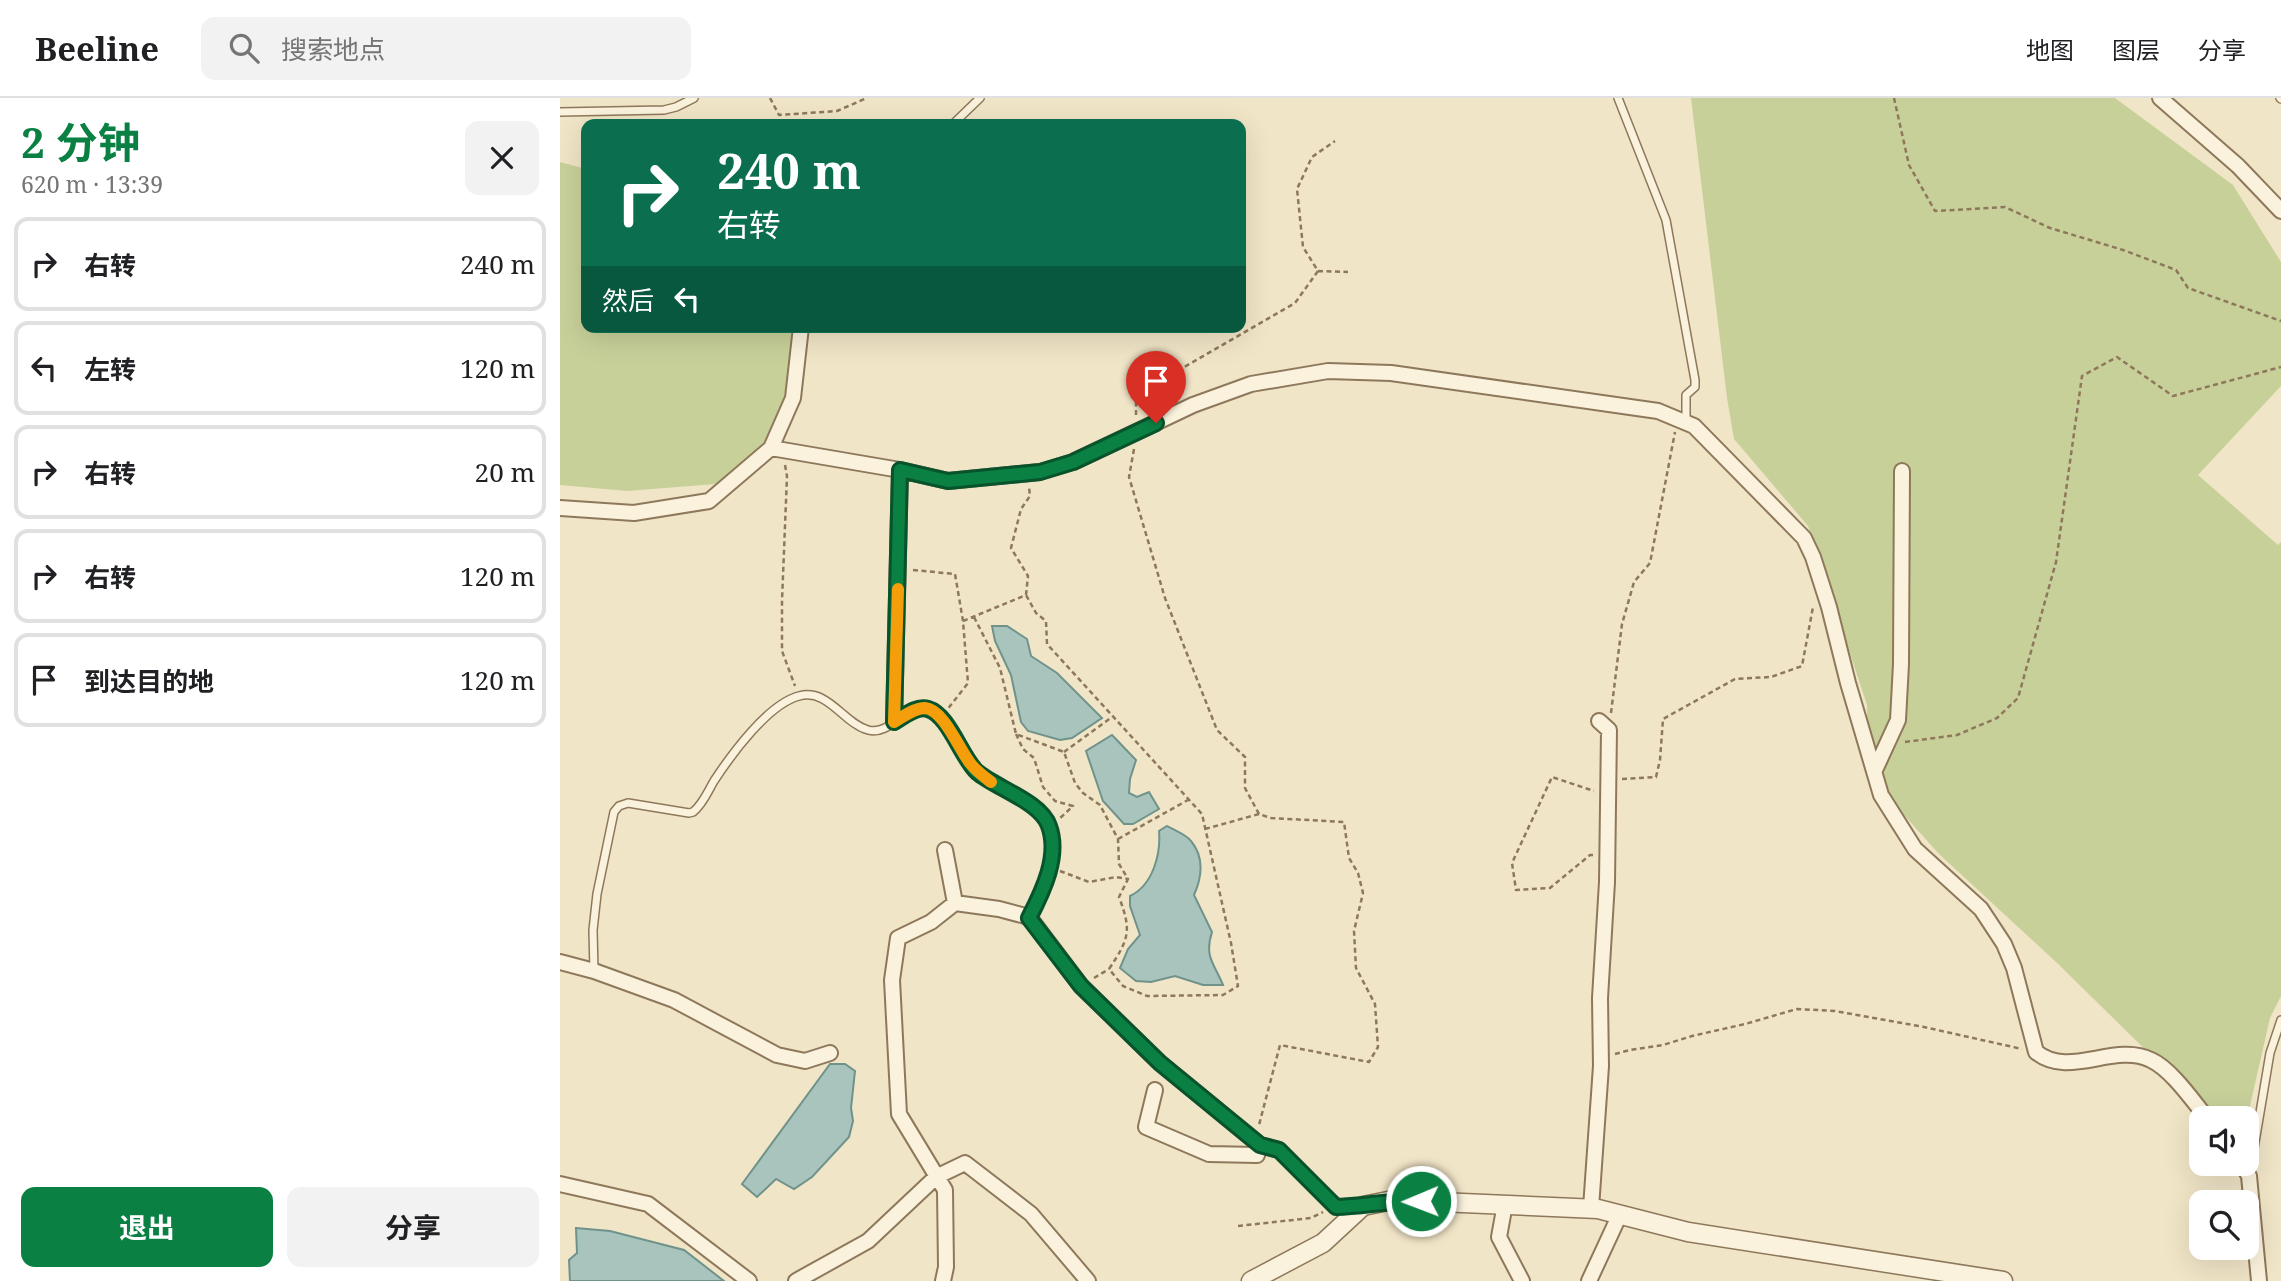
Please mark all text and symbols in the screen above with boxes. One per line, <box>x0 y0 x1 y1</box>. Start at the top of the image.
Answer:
search box <box>201 17 691 80</box>
text: Beeline <box>35 26 159 71</box>
icon: search <box>225 29 263 67</box>
text: 搜索地点 <box>281 31 385 67</box>
text: 地图 <box>2026 33 2074 66</box>
text: 图层 <box>2112 33 2160 66</box>
text: 分享 <box>2198 33 2246 66</box>
text: 2 分钟 <box>21 113 140 170</box>
button: close <box>465 121 539 195</box>
text: 240 m <box>717 137 861 203</box>
icon: right <box>602 147 693 238</box>
text: 620 m · 13:39 <box>21 168 163 200</box>
text: 右转 <box>717 203 781 246</box>
icon: right <box>25 245 63 283</box>
text: 240 m <box>460 246 535 282</box>
text: 右转 <box>84 247 136 283</box>
icon: left <box>668 280 706 318</box>
text: 然后 <box>602 282 654 318</box>
icon: left <box>25 349 63 387</box>
text: 120 m <box>460 350 535 386</box>
text: 左转 <box>84 351 136 387</box>
pin <box>1126 351 1186 423</box>
icon: arrive <box>1137 362 1175 400</box>
icon: right <box>25 453 63 491</box>
text: 20 m <box>475 454 535 490</box>
text: 右转 <box>84 455 136 491</box>
icon: right <box>25 557 63 595</box>
text: 120 m <box>460 558 535 594</box>
text: 右转 <box>84 559 136 595</box>
icon: arrive <box>25 661 63 699</box>
text: 120 m <box>460 662 535 698</box>
text: 到达目的地 <box>84 663 214 699</box>
map controls <box>2189 1106 2259 1260</box>
button: sound <box>2189 1106 2259 1176</box>
position arrow <box>1384 1164 1458 1238</box>
button: 退出 <box>21 1187 273 1267</box>
button: 分享 <box>287 1187 539 1267</box>
button: search <box>2189 1190 2259 1260</box>

